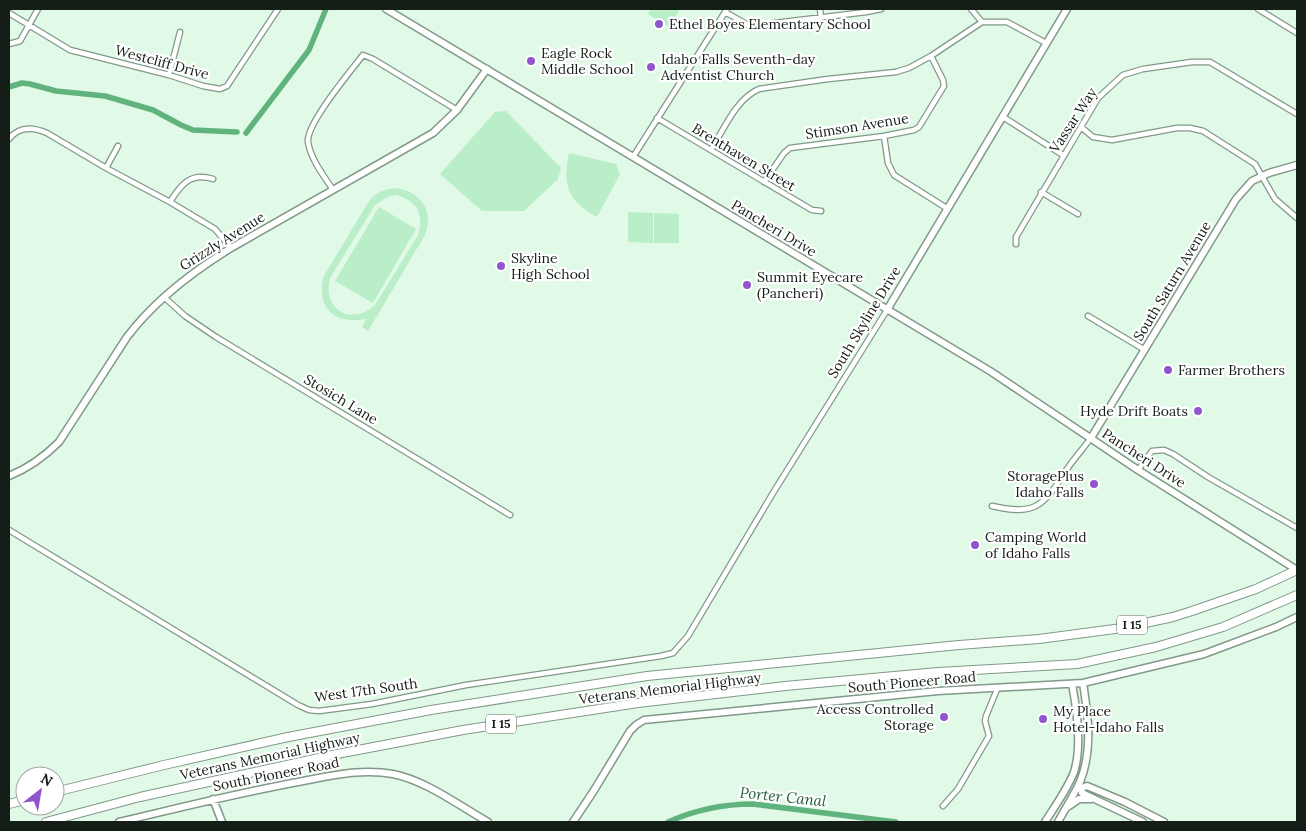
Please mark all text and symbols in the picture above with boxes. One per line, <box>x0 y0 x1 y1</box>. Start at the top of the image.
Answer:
place label: Ethel Boyes Elementary School <box>669 15 871 33</box>
marker: Ethel Boyes Elementary School <box>653 18 665 30</box>
street label: Westcliff Drive <box>113 41 211 83</box>
place label: Eagle Rock Middle School <box>541 44 634 78</box>
place label: Idaho Falls Seventh-day Adventist Church <box>660 50 816 84</box>
marker: Eagle Rock Middle School <box>525 55 537 67</box>
marker: Idaho Falls Seventh-day Adventist Church <box>645 61 657 73</box>
street label: Vassar Way <box>1045 84 1101 157</box>
street label: Stimson Avenue <box>804 109 910 143</box>
street label: Brenthaven Street <box>689 119 800 195</box>
street label: Pancheri Drive <box>728 196 820 261</box>
street label: Grizzly Avenue <box>176 207 268 274</box>
street label: South Saturn Avenue <box>1129 217 1215 344</box>
place label: Skyline High School <box>511 249 590 283</box>
marker: Skyline High School <box>495 260 507 272</box>
street label: South Skyline Drive <box>824 262 905 381</box>
place label: Summit Eyecare (Pancheri) <box>757 268 863 302</box>
marker: Summit Eyecare (Pancheri) <box>741 279 753 291</box>
place label: Farmer Brothers <box>1178 361 1285 379</box>
marker: Farmer Brothers <box>1162 364 1174 376</box>
street label: Stosich Lane <box>301 370 382 428</box>
place label: Hyde Drift Boats <box>1080 402 1188 420</box>
marker: Hyde Drift Boats <box>1192 405 1204 417</box>
street label: Pancheri Drive <box>1099 424 1190 492</box>
place label: StoragePlus Idaho Falls <box>1007 467 1084 501</box>
marker: StoragePlus Idaho Falls <box>1088 478 1100 490</box>
place label: Camping World of Idaho Falls <box>985 528 1087 562</box>
marker: Camping World of Idaho Falls <box>969 539 981 551</box>
road number: I 15 <box>1117 616 1147 634</box>
street label: South Pioneer Road <box>847 667 977 697</box>
street label: Veterans Memorial Highway <box>577 668 763 708</box>
street label: West 17th South <box>313 674 419 706</box>
place label: Access Controlled Storage <box>816 700 934 734</box>
place label: My Place Hotel-Idaho Falls <box>1053 702 1164 736</box>
marker: Access Controlled Storage <box>938 711 950 723</box>
marker: My Place Hotel-Idaho Falls <box>1037 713 1049 725</box>
road number: I 15 <box>486 714 516 734</box>
street label: Veterans Memorial Highway <box>177 728 362 784</box>
street label: South Pioneer Road <box>211 753 341 795</box>
north arrow <box>15 766 65 816</box>
text: N <box>37 769 56 790</box>
water label: Porter Canal <box>739 783 828 811</box>

